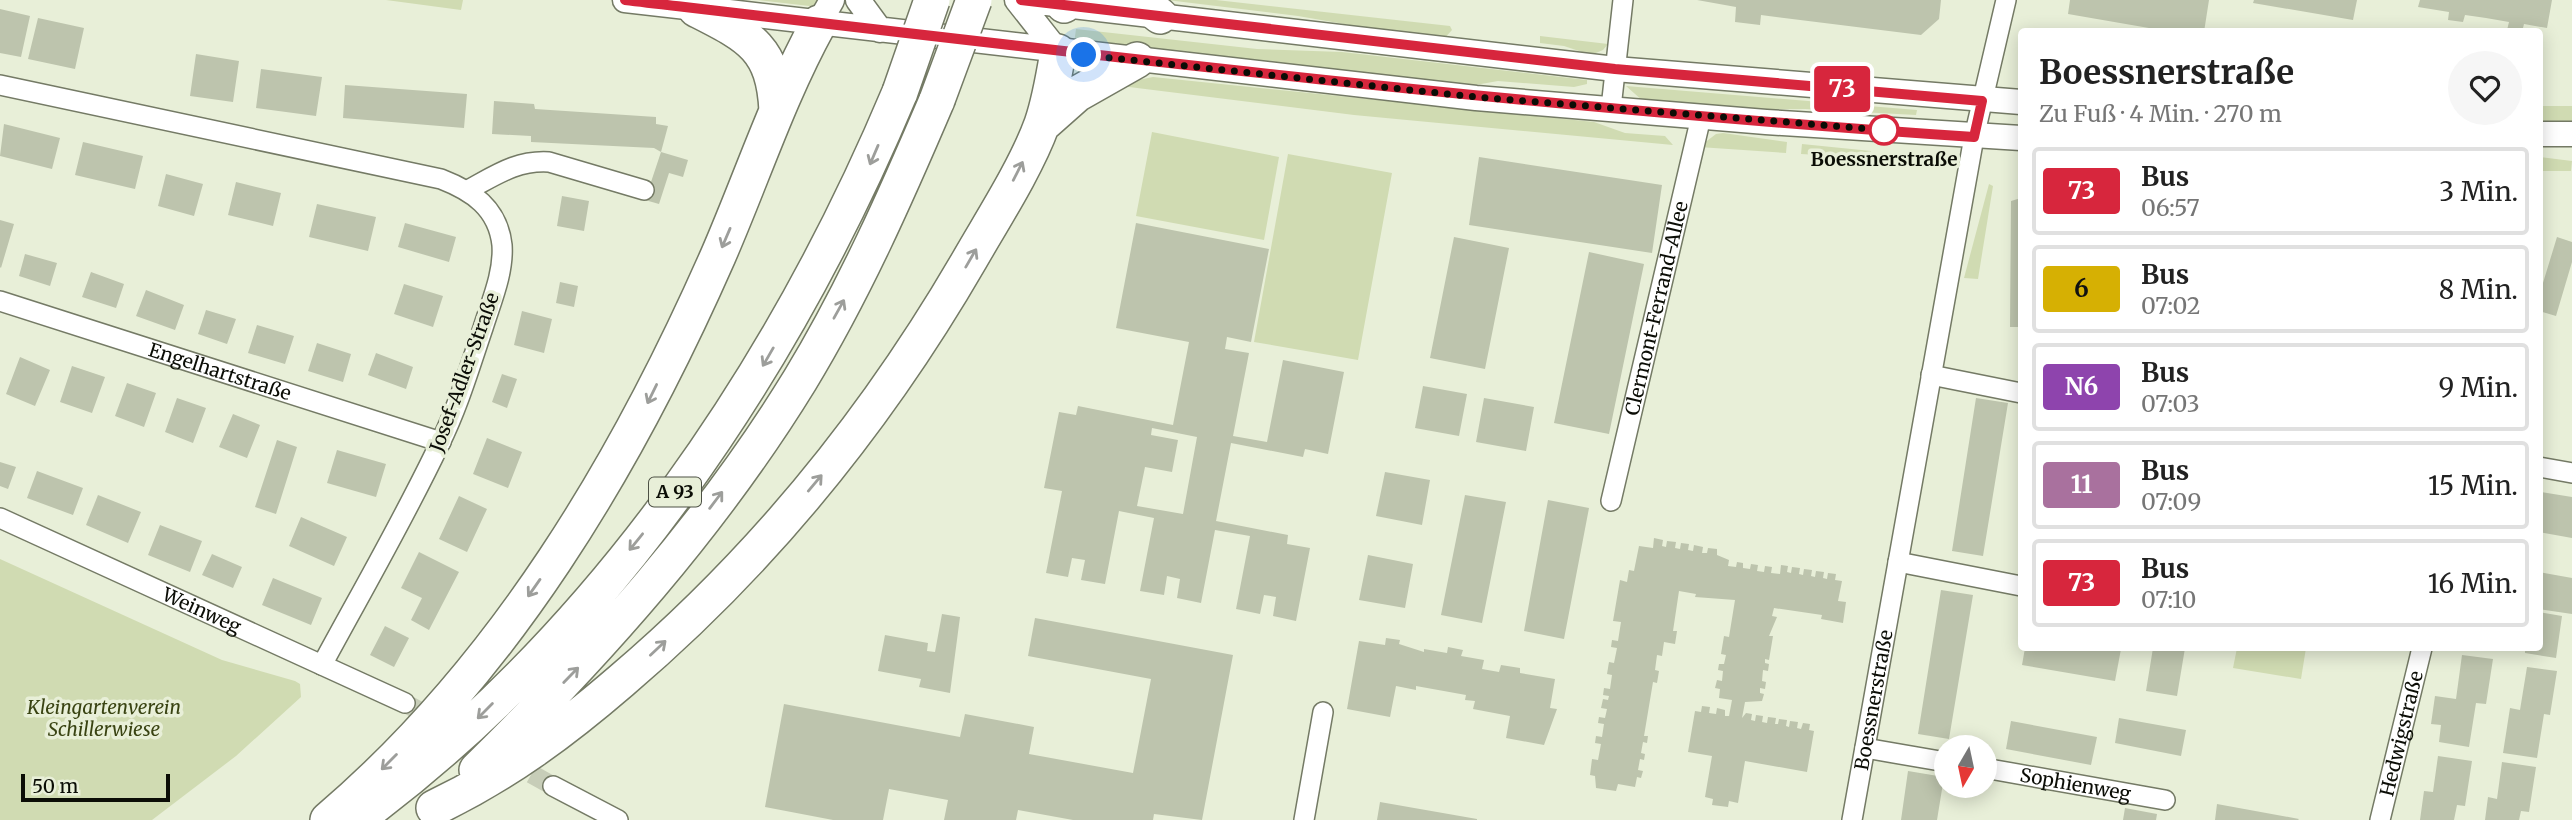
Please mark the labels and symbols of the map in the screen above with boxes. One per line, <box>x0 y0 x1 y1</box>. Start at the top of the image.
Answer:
your location <box>1066 37 1101 72</box>
line badge: 73 <box>1811 66 1874 112</box>
marker: Boessnerstraße <box>1869 115 1899 145</box>
one-way arrow <box>866 144 879 165</box>
place label: Boessnerstraße <box>1811 147 1957 171</box>
one-way arrow <box>1011 161 1025 182</box>
street label: Clermont-Ferrand-Allee <box>1620 199 1693 418</box>
one-way arrow <box>719 227 732 248</box>
one-way arrow <box>964 248 978 268</box>
street label: Josef-Adler-Straße <box>424 289 504 456</box>
one-way arrow <box>832 300 846 320</box>
street label: Engelhartstraße <box>146 337 294 405</box>
one-way arrow <box>761 346 775 366</box>
one-way arrow <box>645 383 659 404</box>
one-way arrow <box>807 475 822 493</box>
road number: A 93 <box>649 478 701 506</box>
one-way arrow <box>709 491 723 510</box>
one-way arrow <box>629 532 644 550</box>
one-way arrow <box>527 578 541 597</box>
street label: Weinweg <box>158 581 246 639</box>
street label: Boessnerstraße <box>1849 628 1898 772</box>
one-way arrow <box>649 640 666 657</box>
one-way arrow <box>562 667 579 684</box>
street label: Hedwigstraße <box>2374 668 2428 799</box>
park label: Kleingartenverein Schillerwiese <box>26 695 181 741</box>
one-way arrow <box>476 702 493 719</box>
north arrow <box>1934 735 1997 798</box>
one-way arrow <box>380 754 397 771</box>
street label: Sophienweg <box>2018 763 2133 806</box>
scale bar <box>21 771 170 803</box>

